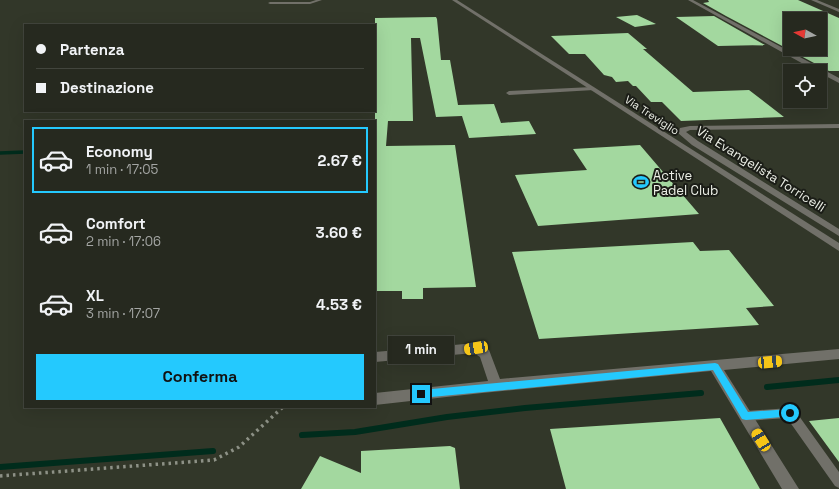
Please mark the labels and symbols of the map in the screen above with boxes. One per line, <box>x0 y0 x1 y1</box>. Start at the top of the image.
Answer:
north arrow <box>783 12 827 56</box>
street label: Via Treviglio <box>622 92 682 138</box>
street label: Via Evangelista Torricelli <box>693 122 829 216</box>
place label: Active Padel Club <box>653 167 718 199</box>
sports icon: Active Padel Club <box>632 173 650 191</box>
callout: 1 min <box>388 336 454 364</box>
car <box>463 340 489 356</box>
car <box>758 355 782 369</box>
route end <box>412 385 430 403</box>
route start <box>781 404 799 422</box>
car <box>750 427 772 453</box>

